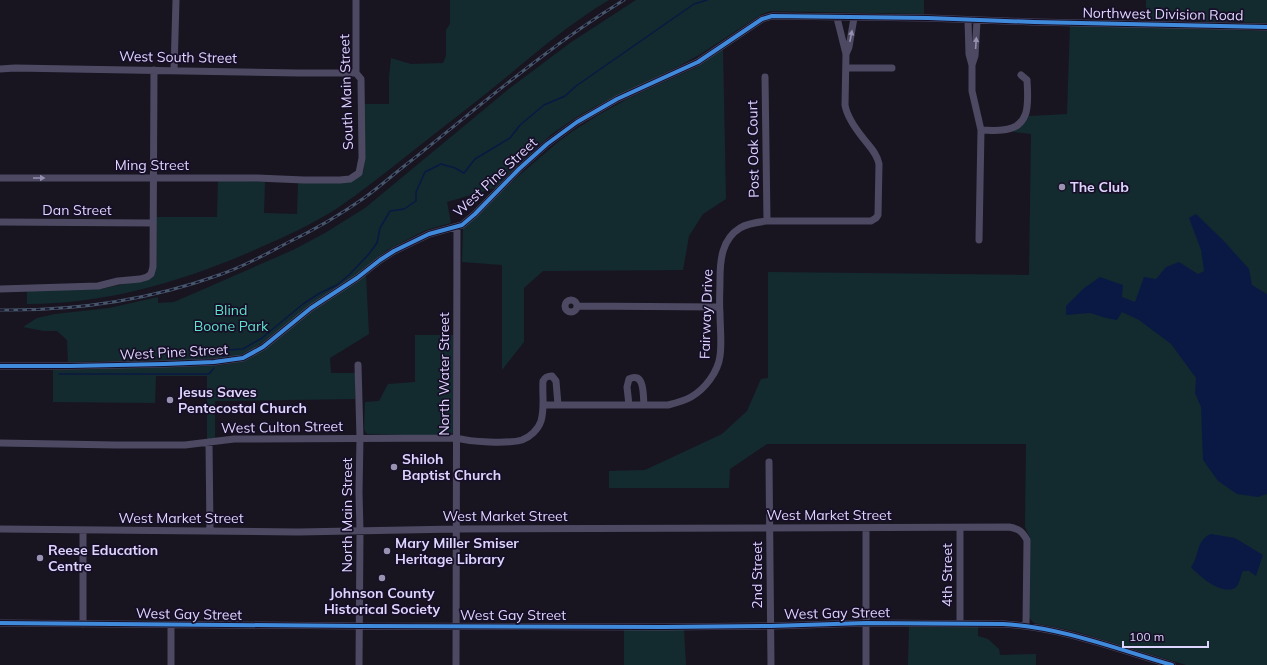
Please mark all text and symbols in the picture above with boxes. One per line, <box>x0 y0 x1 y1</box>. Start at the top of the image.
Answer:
street label: Northwest Division Road <box>1082 4 1244 24</box>
one-way arrow <box>848 30 854 42</box>
street label: South Main Street <box>335 34 357 150</box>
one-way arrow <box>972 37 979 49</box>
street label: West South Street <box>119 47 237 67</box>
street label: Post Oak Court <box>743 100 763 198</box>
street label: West Pine Street <box>449 133 541 221</box>
street label: Ming Street <box>115 156 189 174</box>
one-way arrow <box>33 175 46 181</box>
place label: The Club <box>1070 178 1129 196</box>
marker: The Club <box>1057 182 1067 192</box>
street label: Dan Street <box>42 201 112 219</box>
street label: Fairway Drive <box>695 269 717 359</box>
park label: Blind Boone Park <box>194 301 269 335</box>
street label: North Water Street <box>435 312 453 436</box>
street label: West Pine Street <box>119 340 229 364</box>
place label: Jesus Saves Pentecostal Church <box>178 383 307 417</box>
marker: Jesus Saves Pentecostal Church <box>165 395 175 405</box>
street label: West Culton Street <box>221 417 343 437</box>
place label: Shiloh Baptist Church <box>402 450 501 484</box>
street label: North Main Street <box>338 457 356 572</box>
marker: Shiloh Baptist Church <box>389 462 399 472</box>
street label: West Market Street <box>766 506 892 524</box>
street label: West Market Street <box>442 507 568 525</box>
street label: West Market Street <box>118 509 244 527</box>
place label: Mary Miller Smiser Heritage Library <box>395 534 519 568</box>
place label: Reese Education Centre <box>48 541 158 575</box>
street label: 2nd Street <box>748 541 766 609</box>
street label: 4th Street <box>938 543 956 607</box>
marker: Mary Miller Smiser Heritage Library <box>382 546 392 556</box>
marker: Reese Education Centre <box>35 553 45 563</box>
marker: Johnson County Historical Society <box>377 573 387 583</box>
place label: Johnson County Historical Society <box>324 584 440 618</box>
street label: West Gay Street <box>784 603 890 623</box>
street label: West Gay Street <box>136 604 242 624</box>
street label: West Gay Street <box>460 606 566 624</box>
scale bar <box>1123 623 1208 649</box>
text: 100 m <box>1129 629 1164 644</box>

